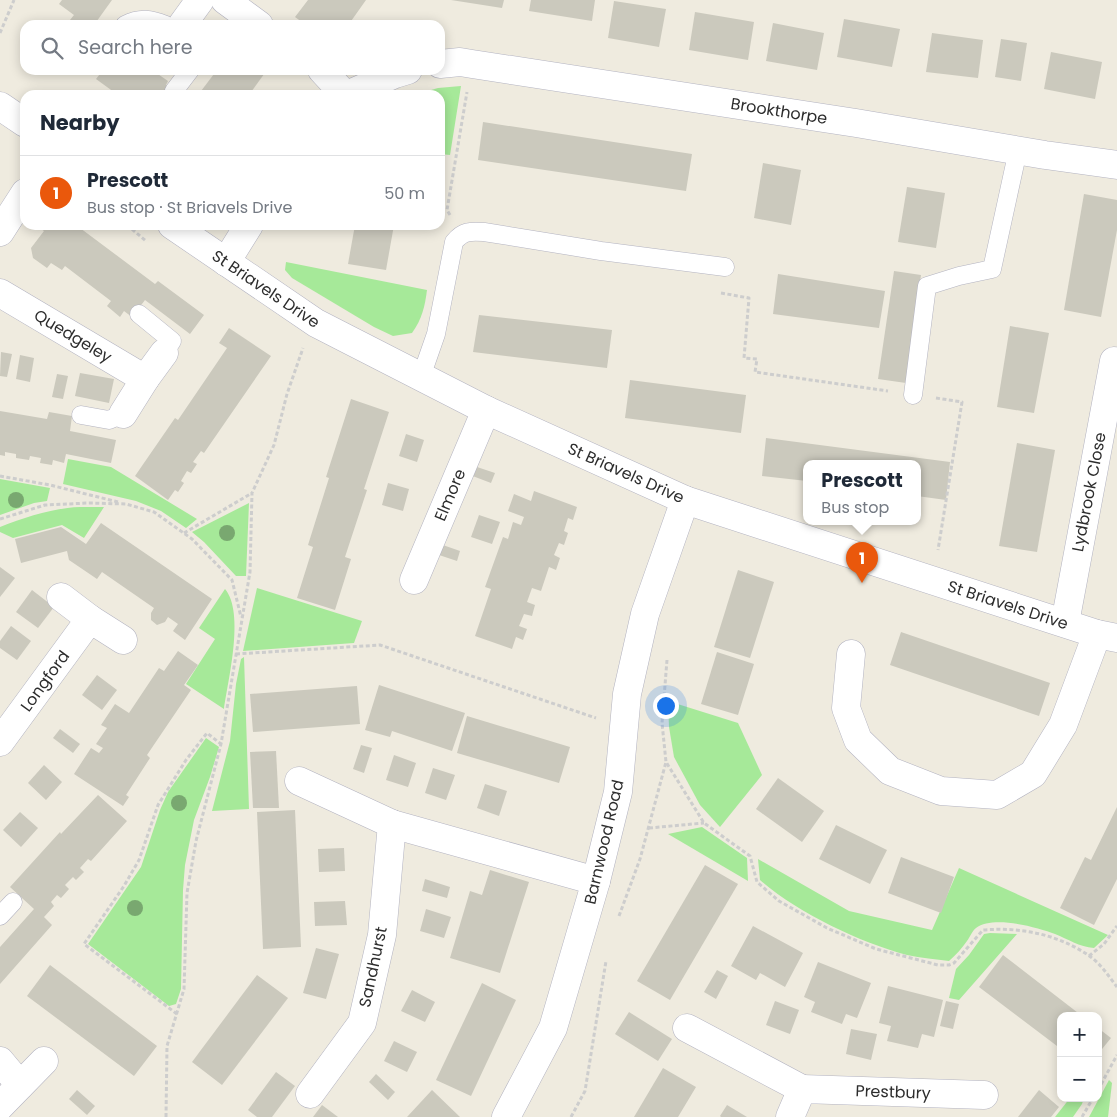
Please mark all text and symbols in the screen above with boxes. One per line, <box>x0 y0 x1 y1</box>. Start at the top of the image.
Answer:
search box <box>20 20 445 75</box>
icon: search <box>38 34 66 62</box>
text: Search here <box>78 34 192 61</box>
street label: Brookthorpe <box>729 92 829 130</box>
text: Nearby <box>40 108 120 137</box>
text: Prescott <box>87 167 168 194</box>
text: 1 <box>53 182 59 205</box>
text: 50 m <box>384 182 425 205</box>
text: Bus stop · St Briavels Drive <box>87 196 292 219</box>
street label: St Briavels Drive <box>208 244 325 334</box>
street label: Quedgeley <box>30 304 116 368</box>
street label: Lydbrook Close <box>1066 430 1112 554</box>
street label: St Briavels Drive <box>564 437 688 509</box>
popup <box>803 460 921 525</box>
street label: Elmore <box>429 465 471 525</box>
text: Prescott <box>821 467 903 494</box>
text: Bus stop <box>821 496 889 519</box>
pin: 1 <box>846 542 878 583</box>
street label: St Briavels Drive <box>945 575 1071 635</box>
street label: Longford <box>15 646 75 716</box>
your location <box>653 693 679 719</box>
street label: Barnwood Road <box>578 777 630 907</box>
street label: Sandhurst <box>353 924 393 1009</box>
map controls <box>1057 1012 1102 1102</box>
button: + <box>1057 1012 1102 1057</box>
button: − <box>1057 1057 1102 1102</box>
street label: Prestbury <box>855 1079 931 1105</box>

